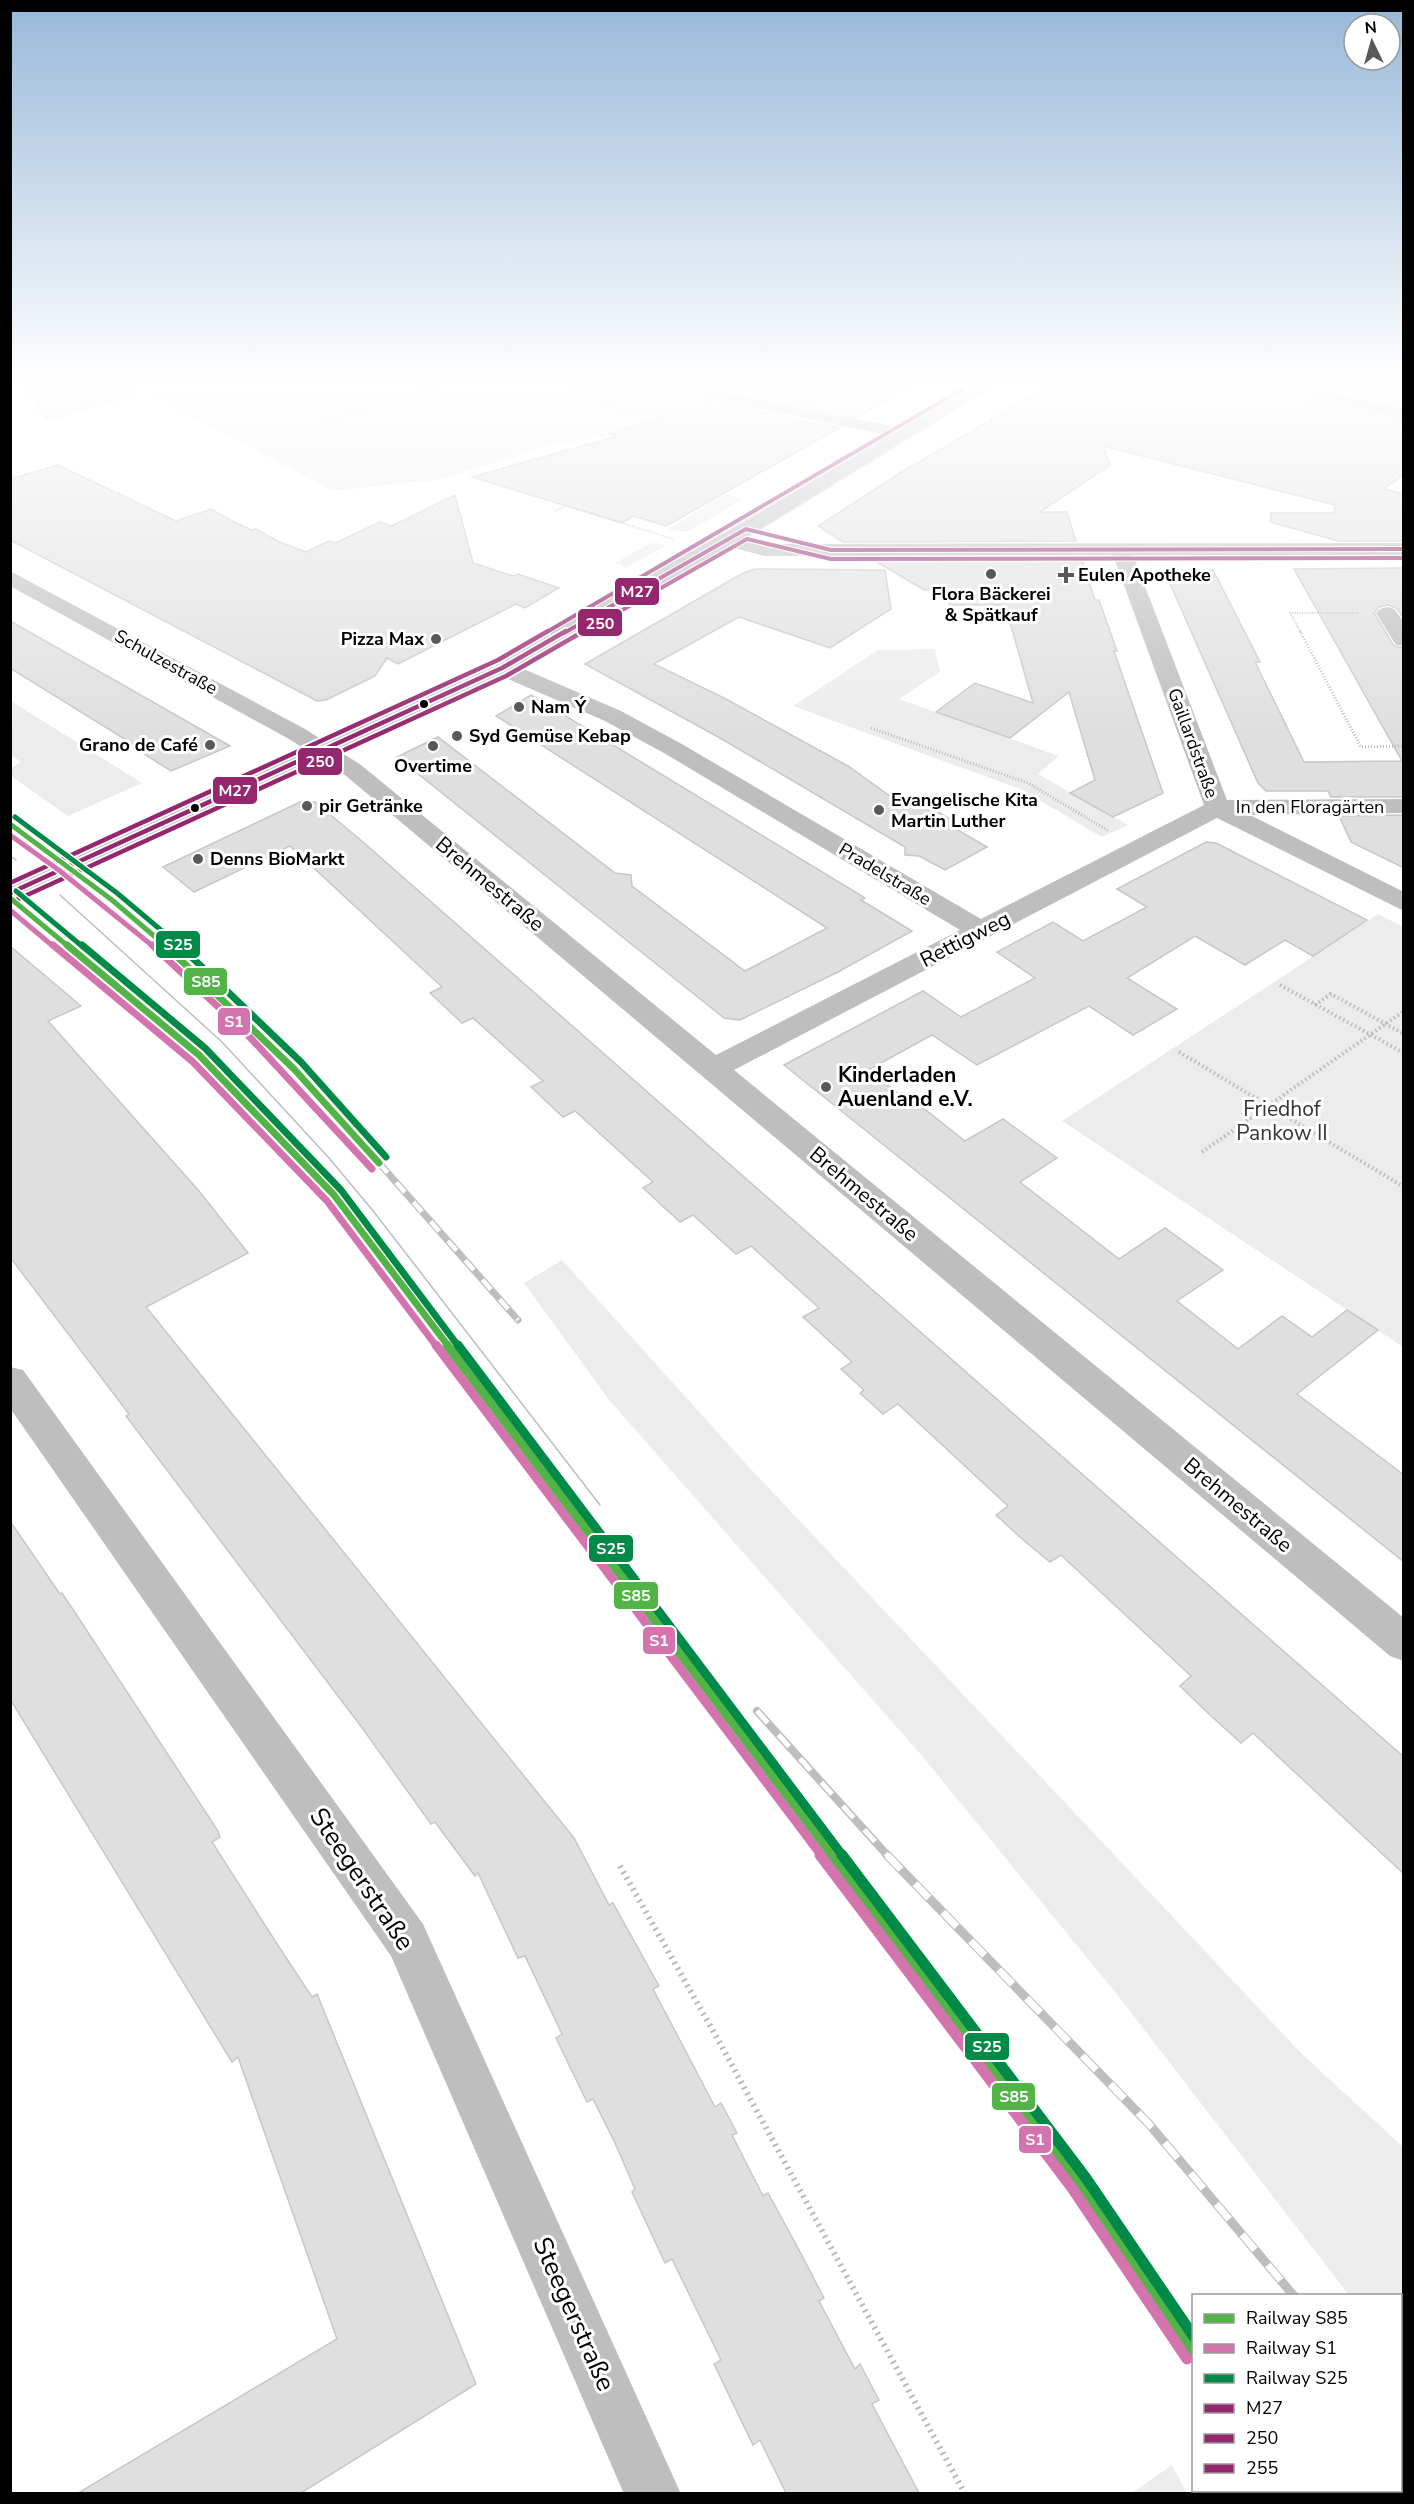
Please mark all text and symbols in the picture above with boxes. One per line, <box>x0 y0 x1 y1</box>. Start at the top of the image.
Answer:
north arrow <box>1342 12 1402 72</box>
text: N <box>1364 17 1378 40</box>
place label: Eulen Apotheke <box>1078 563 1211 587</box>
marker: Flora Bäckerei & Spätkauf <box>984 567 998 581</box>
marker: Eulen Apotheke <box>1059 568 1073 582</box>
line badge: M27 <box>614 577 660 606</box>
text: M27 <box>620 581 654 603</box>
place label: Flora Bäckerei & Spätkauf <box>931 582 1051 627</box>
line badge: 250 <box>577 608 623 637</box>
text: 250 <box>586 613 614 635</box>
street label: Schulzestraße <box>110 624 222 700</box>
place label: Pizza Max <box>341 627 424 651</box>
marker: Pizza Max <box>429 632 443 646</box>
street label: Gaillardstraße <box>1162 685 1224 801</box>
place label: Nam Ý <box>531 695 587 719</box>
unlabelled marker <box>418 698 430 710</box>
marker: Nam Ý <box>512 700 526 714</box>
place label: Syd Gemüse Kebap <box>469 724 631 748</box>
marker: Syd Gemüse Kebap <box>450 729 464 743</box>
place label: Grano de Café <box>79 733 198 757</box>
marker: Grano de Café <box>203 738 217 752</box>
marker: Overtime <box>426 739 440 753</box>
line badge: 250 <box>297 747 343 776</box>
text: 250 <box>306 751 334 773</box>
place label: Overtime <box>394 754 472 778</box>
line badge: M27 <box>212 776 258 805</box>
text: M27 <box>218 780 252 802</box>
place label: Evangelische Kita Martin Luther <box>891 788 1038 833</box>
place label: pir Getränke <box>319 794 423 818</box>
street label: In den Floragärten <box>1236 795 1384 819</box>
marker: pir Getränke <box>300 799 314 813</box>
unlabelled marker <box>189 802 201 814</box>
marker: Evangelische Kita Martin Luther <box>872 803 886 817</box>
street label: Brehmestraße <box>430 830 550 938</box>
street label: Pradelstraße <box>834 837 936 911</box>
place label: Denns BioMarkt <box>210 847 344 871</box>
marker: Denns BioMarkt <box>191 852 205 866</box>
street label: Rettigweg <box>915 904 1015 974</box>
line badge: S25 <box>155 930 201 959</box>
text: S25 <box>163 934 193 956</box>
line badge: S85 <box>183 967 228 996</box>
text: S85 <box>191 971 221 993</box>
line badge: S1 <box>217 1007 251 1036</box>
text: S1 <box>224 1011 244 1033</box>
place label: Kinderladen Auenland e.V. <box>838 1061 973 1113</box>
marker: Kinderladen Auenland e.V. <box>819 1080 833 1094</box>
park label: Friedhof Pankow II <box>1236 1095 1328 1147</box>
street label: Brehmestraße <box>804 1140 924 1248</box>
street label: Brehmestraße <box>1178 1451 1298 1559</box>
line badge: S25 <box>588 1534 634 1563</box>
text: S25 <box>596 1538 626 1560</box>
line badge: S85 <box>613 1581 659 1610</box>
text: S85 <box>621 1585 651 1607</box>
line badge: S1 <box>642 1626 676 1655</box>
text: S1 <box>649 1630 669 1652</box>
street label: Steegerstraße <box>301 1801 423 1957</box>
line badge: S25 <box>964 2032 1010 2061</box>
text: S25 <box>972 2036 1002 2058</box>
line badge: S85 <box>991 2082 1036 2111</box>
text: S85 <box>999 2086 1029 2108</box>
line badge: S1 <box>1018 2125 1052 2154</box>
text: S1 <box>1025 2129 1045 2151</box>
street label: Steegerstraße <box>524 2231 624 2397</box>
legend <box>1192 2294 1402 2492</box>
text: Railway S85 <box>1246 2306 1348 2330</box>
text: Railway S1 <box>1246 2336 1337 2360</box>
text: Railway S25 <box>1246 2366 1348 2390</box>
text: M27 <box>1246 2396 1283 2420</box>
text: 250 <box>1246 2426 1278 2450</box>
text: 255 <box>1246 2456 1278 2480</box>

